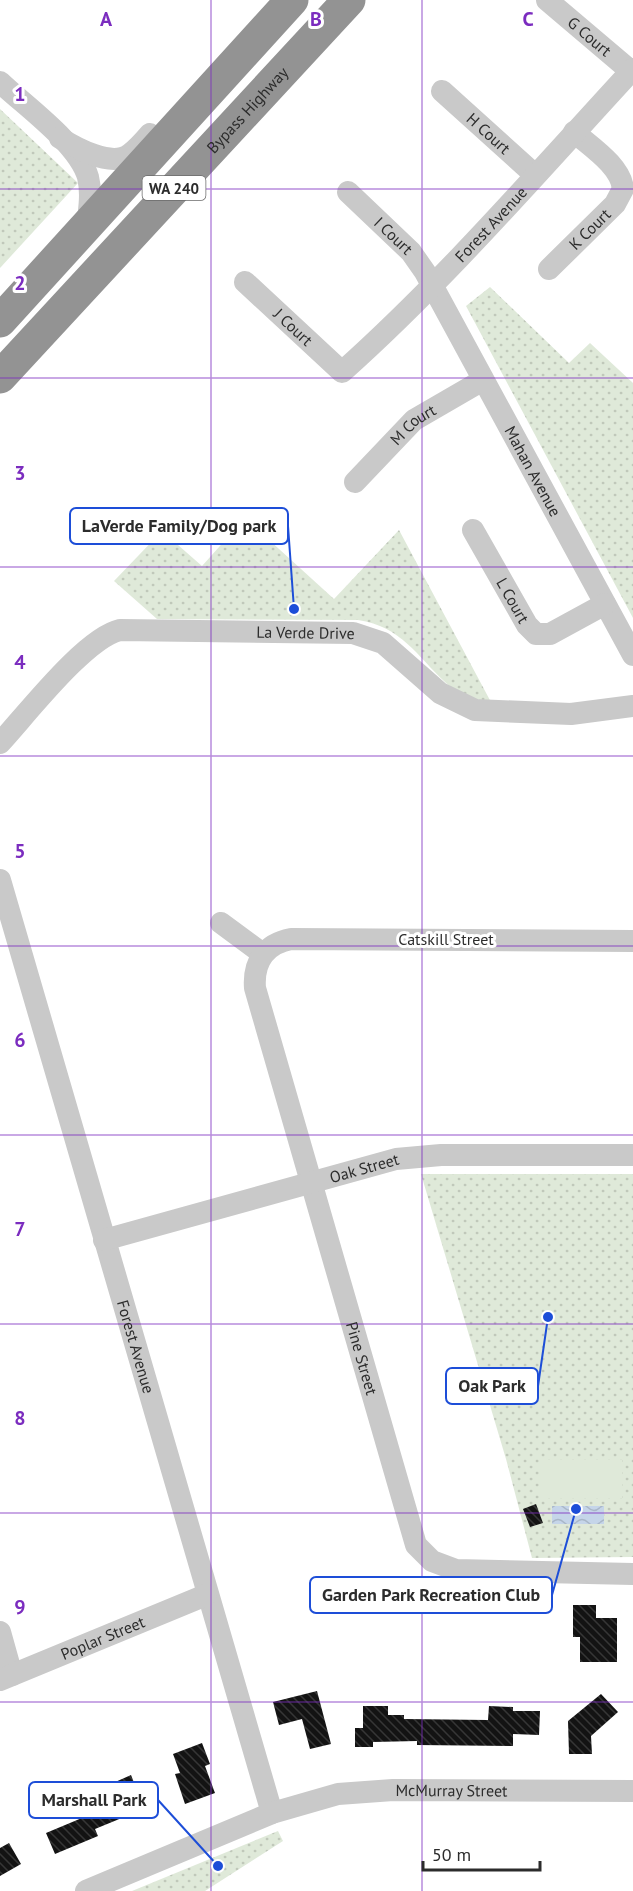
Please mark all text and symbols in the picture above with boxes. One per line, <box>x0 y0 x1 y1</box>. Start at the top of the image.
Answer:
text: A <box>100 6 113 32</box>
text: B <box>310 6 322 32</box>
text: C <box>522 6 534 32</box>
street label: G Court <box>564 12 616 61</box>
street label: Bypass Highway <box>202 62 293 157</box>
text: 1 <box>14 81 26 107</box>
street label: H Court <box>463 108 515 159</box>
road number: WA 240 <box>142 176 206 200</box>
street label: Forest Avenue <box>450 182 531 266</box>
street label: K Court <box>565 204 615 254</box>
street label: I Court <box>370 212 418 259</box>
text: 2 <box>14 270 26 296</box>
street label: J Court <box>269 303 317 350</box>
street label: M Court <box>386 399 440 449</box>
street label: Mahan Avenue <box>501 422 566 520</box>
text: 3 <box>14 460 26 486</box>
callout: LaVerde Family/Dog park <box>70 508 288 544</box>
text: LaVerde Family/Dog park <box>82 514 276 537</box>
street label: L Court <box>492 574 534 627</box>
street label: La Verde Drive <box>256 622 355 643</box>
text: 4 <box>14 649 26 675</box>
text: 5 <box>14 838 26 864</box>
street label: Catskill Street <box>398 929 494 949</box>
text: 6 <box>14 1027 26 1053</box>
street label: Oak Street <box>327 1149 402 1187</box>
text: 7 <box>14 1216 26 1242</box>
street label: Forest Avenue <box>113 1297 159 1396</box>
street label: Pine Street <box>342 1319 382 1398</box>
callout: Oak Park <box>446 1368 538 1404</box>
text: Oak Park <box>458 1374 526 1397</box>
text: 8 <box>14 1405 26 1431</box>
callout: Garden Park Recreation Club <box>310 1577 552 1613</box>
text: Garden Park Recreation Club <box>322 1583 540 1606</box>
text: 9 <box>14 1594 26 1620</box>
street label: Poplar Street <box>58 1611 148 1664</box>
street label: McMurray Street <box>395 1780 508 1800</box>
callout: Marshall Park <box>29 1782 158 1818</box>
text: Marshall Park <box>42 1788 147 1811</box>
scale bar <box>423 1834 540 1872</box>
text: 50 m <box>432 1843 471 1866</box>

